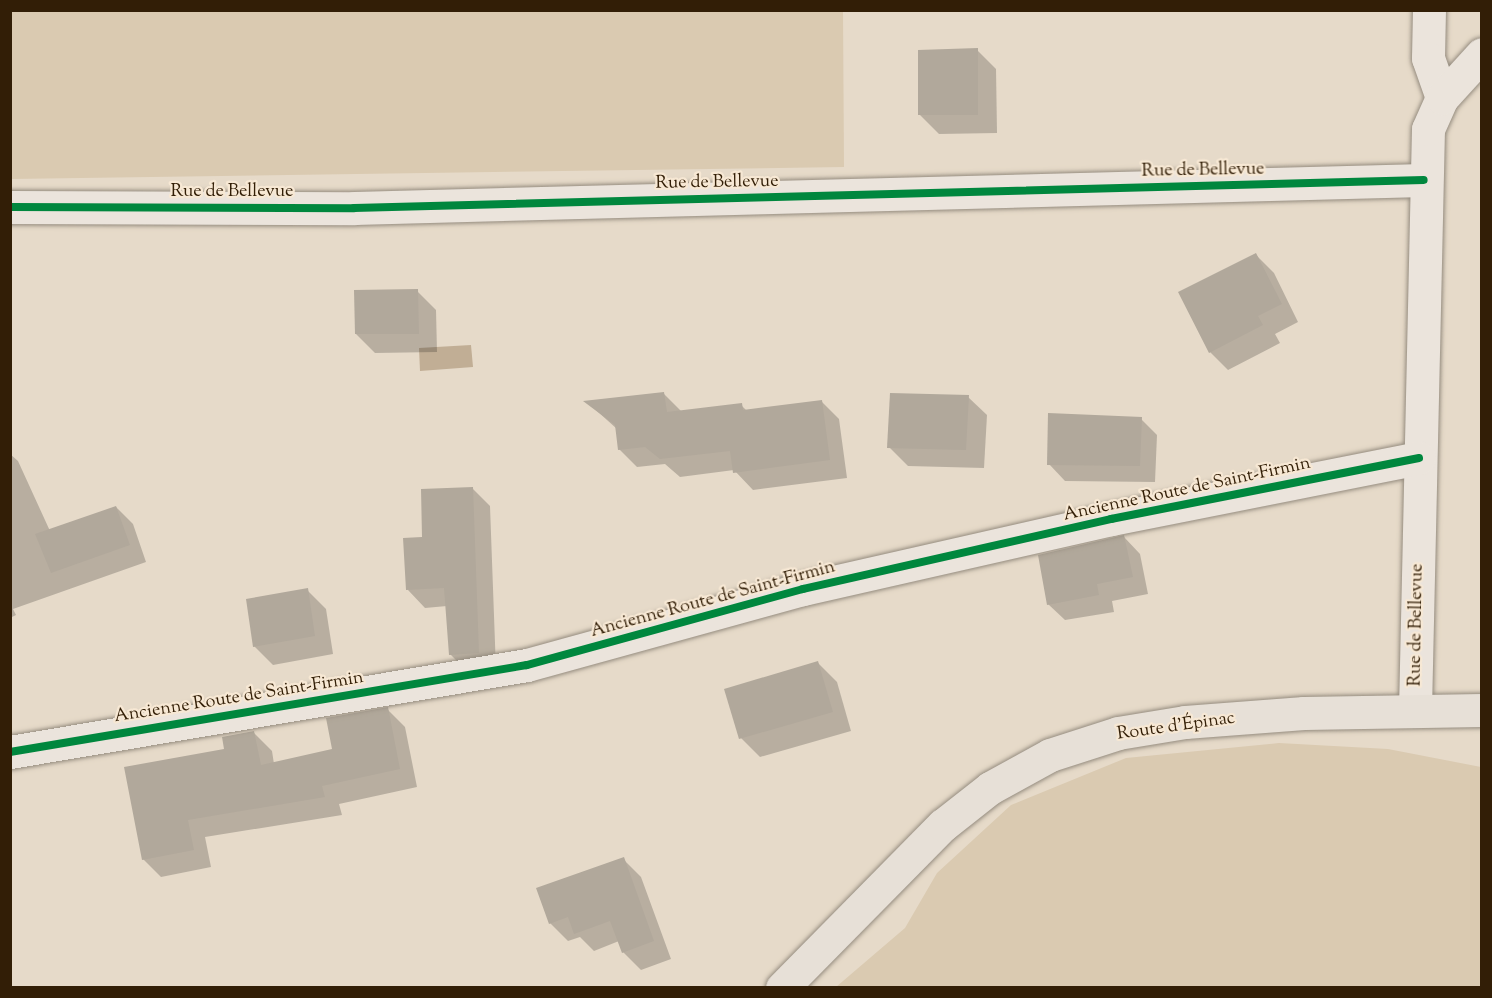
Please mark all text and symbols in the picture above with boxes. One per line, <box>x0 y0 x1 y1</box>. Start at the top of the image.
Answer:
street label: Rue de Bellevue <box>1141 159 1265 183</box>
street label: Rue de Bellevue <box>655 171 779 195</box>
street label: Rue de Bellevue <box>171 181 293 203</box>
street label: Ancienne Route de Saint-Firmin <box>1061 453 1313 527</box>
street label: Ancienne Route de Saint-Firmin <box>588 557 838 643</box>
street label: Rue de Bellevue <box>1405 563 1429 687</box>
street label: Ancienne Route de Saint-Firmin <box>113 668 365 728</box>
street label: Route d'Épinac <box>1116 708 1236 746</box>

